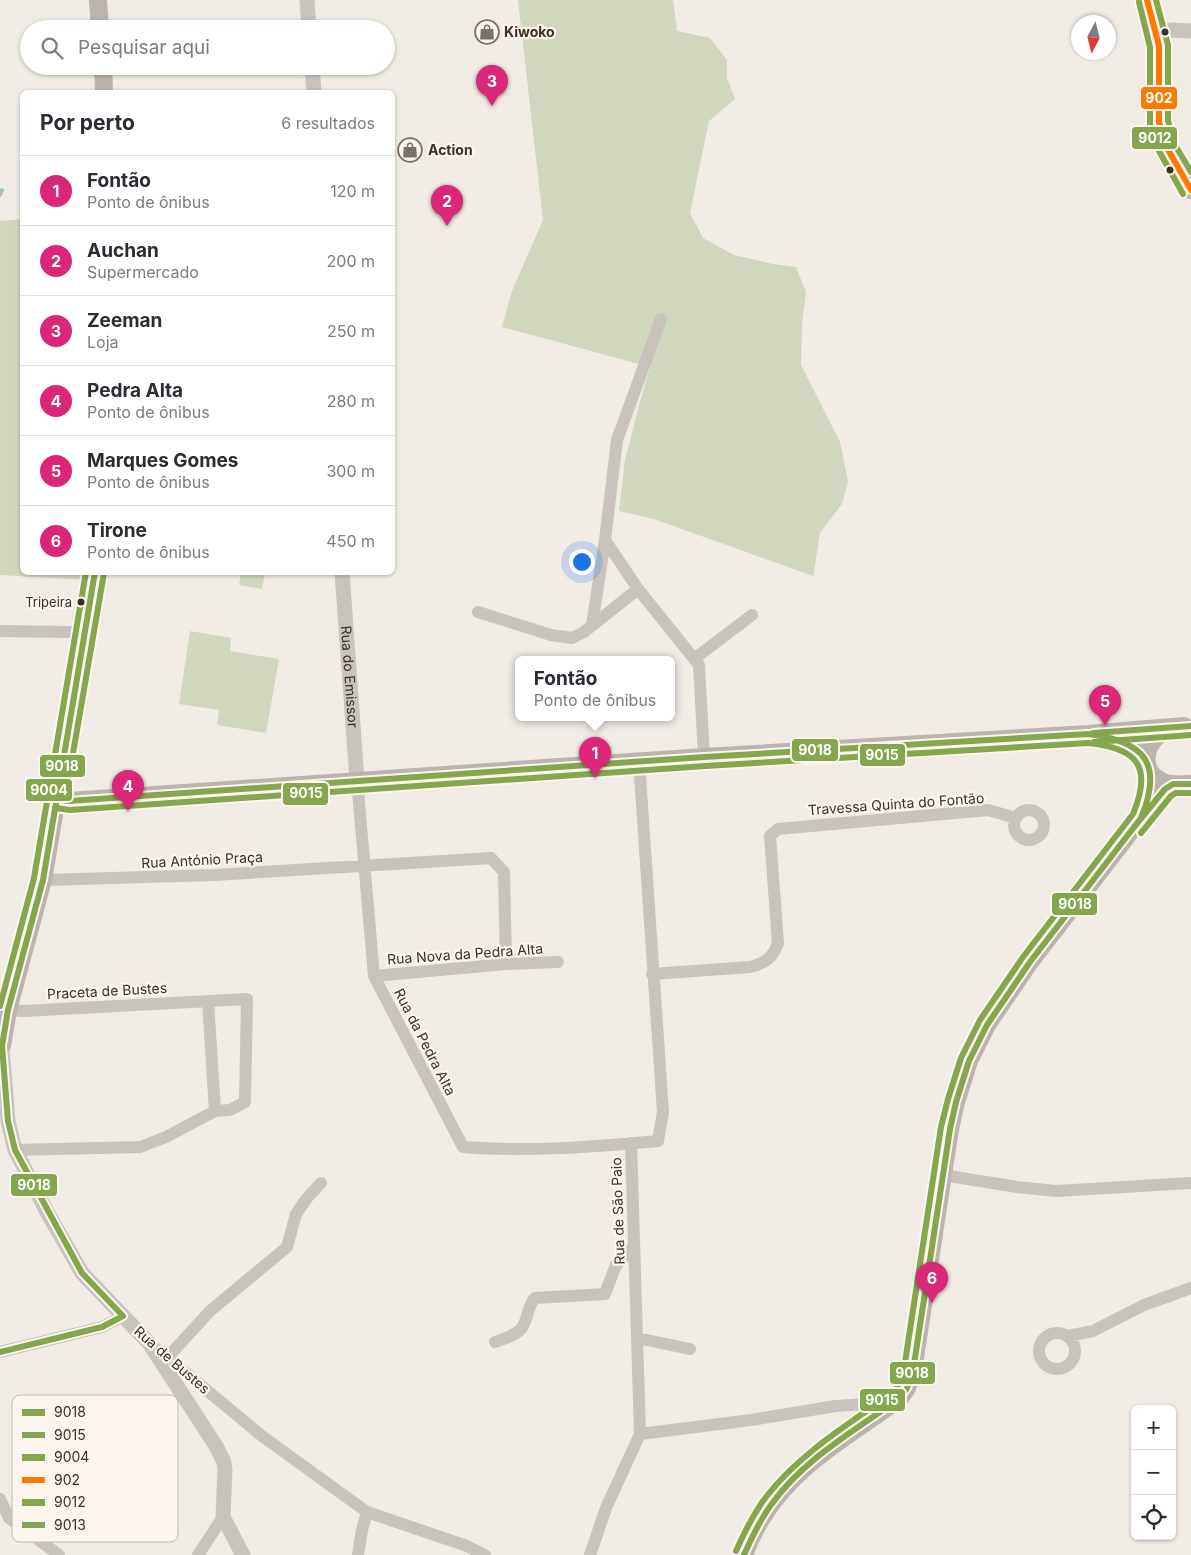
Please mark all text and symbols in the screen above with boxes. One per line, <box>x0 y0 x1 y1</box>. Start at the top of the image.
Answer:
north arrow <box>1071 15 1116 60</box>
shop icon: Kiwoko <box>474 19 500 45</box>
search box <box>20 20 395 75</box>
place label: Kiwoko <box>504 23 555 40</box>
unlabelled marker <box>1160 27 1170 37</box>
icon: search <box>38 34 66 62</box>
text: Pesquisar aqui <box>78 36 210 59</box>
pin: 3 <box>476 65 508 106</box>
line badge: 902 <box>1140 86 1178 110</box>
text: 902 <box>1145 89 1173 106</box>
text: Por perto <box>40 110 135 135</box>
text: 6 resultados <box>281 113 375 133</box>
line badge: 9012 <box>1131 126 1178 150</box>
text: 9012 <box>1138 129 1172 146</box>
shop icon: Action <box>397 137 423 163</box>
place label: Action <box>428 141 473 158</box>
unlabelled marker <box>1165 165 1175 175</box>
text: Fontão <box>87 169 151 192</box>
text: 1 <box>53 181 59 201</box>
text: 120 m <box>330 181 375 201</box>
pin: 2 <box>431 185 463 226</box>
text: Ponto de ônibus <box>87 192 210 212</box>
text: Auchan <box>87 239 159 262</box>
text: 2 <box>51 251 61 271</box>
text: 200 m <box>327 251 375 271</box>
text: Supermercado <box>87 262 199 282</box>
text: Zeeman <box>87 309 162 332</box>
text: 3 <box>51 321 61 341</box>
text: 250 m <box>327 321 375 341</box>
text: Loja <box>87 332 119 352</box>
text: Pedra Alta <box>87 379 183 402</box>
text: 4 <box>51 391 61 411</box>
text: 280 m <box>327 391 375 411</box>
text: Ponto de ônibus <box>87 402 210 422</box>
text: Marques Gomes <box>87 449 238 472</box>
text: 5 <box>51 461 61 481</box>
text: 300 m <box>326 461 375 481</box>
text: Ponto de ônibus <box>87 472 210 492</box>
text: Tirone <box>87 519 147 542</box>
text: 6 <box>51 531 61 551</box>
text: 450 m <box>326 531 375 551</box>
text: Ponto de ônibus <box>87 542 210 562</box>
your location <box>569 549 595 575</box>
place label: Tripeira <box>25 594 72 610</box>
marker: Tripeira <box>76 597 86 607</box>
street label: Rua do Emissor <box>338 625 362 728</box>
popup <box>515 656 675 721</box>
text: Fontão <box>534 667 598 690</box>
pin: 5 <box>1089 685 1121 726</box>
text: Ponto de ônibus <box>534 690 656 710</box>
pin: 1 <box>579 737 611 778</box>
line badge: 9018 <box>791 738 839 762</box>
text: 9018 <box>798 741 832 758</box>
line badge: 9015 <box>859 743 906 767</box>
text: 9015 <box>865 746 899 763</box>
line badge: 9018 <box>39 754 86 778</box>
text: 9018 <box>45 757 79 774</box>
pin: 4 <box>112 770 144 811</box>
line badge: 9004 <box>25 778 73 802</box>
text: 9004 <box>30 781 68 798</box>
line badge: 9015 <box>282 782 329 806</box>
text: 9015 <box>289 784 323 801</box>
street label: Travessa Quinta do Fontão <box>807 789 985 818</box>
street label: Rua António Praça <box>141 848 263 871</box>
line badge: 9018 <box>1051 892 1098 916</box>
text: 9018 <box>1058 895 1092 912</box>
street label: Rua Nova da Pedra Alta <box>386 940 543 967</box>
street label: Praceta de Bustes <box>47 979 167 1002</box>
street label: Rua da Pedra Alta <box>391 985 460 1098</box>
street label: Rua de São Paio <box>607 1157 628 1265</box>
line badge: 9018 <box>10 1173 58 1197</box>
text: 9018 <box>17 1176 51 1193</box>
pin: 6 <box>916 1262 948 1303</box>
street label: Rua de Bustes <box>131 1322 214 1397</box>
line badge: 9018 <box>889 1361 936 1385</box>
text: 9018 <box>895 1364 929 1381</box>
line badge: 9015 <box>859 1388 906 1412</box>
text: 9015 <box>865 1391 899 1408</box>
legend <box>12 1395 178 1542</box>
text: 9018 <box>54 1403 86 1420</box>
map controls <box>1131 1405 1176 1540</box>
button: + <box>1131 1405 1176 1450</box>
text: 9015 <box>54 1426 86 1443</box>
text: 9004 <box>54 1448 89 1465</box>
button: − <box>1131 1450 1176 1495</box>
text: 902 <box>54 1471 80 1488</box>
text: 9012 <box>54 1493 86 1510</box>
button: locate <box>1131 1495 1176 1540</box>
text: 9013 <box>54 1516 86 1533</box>

